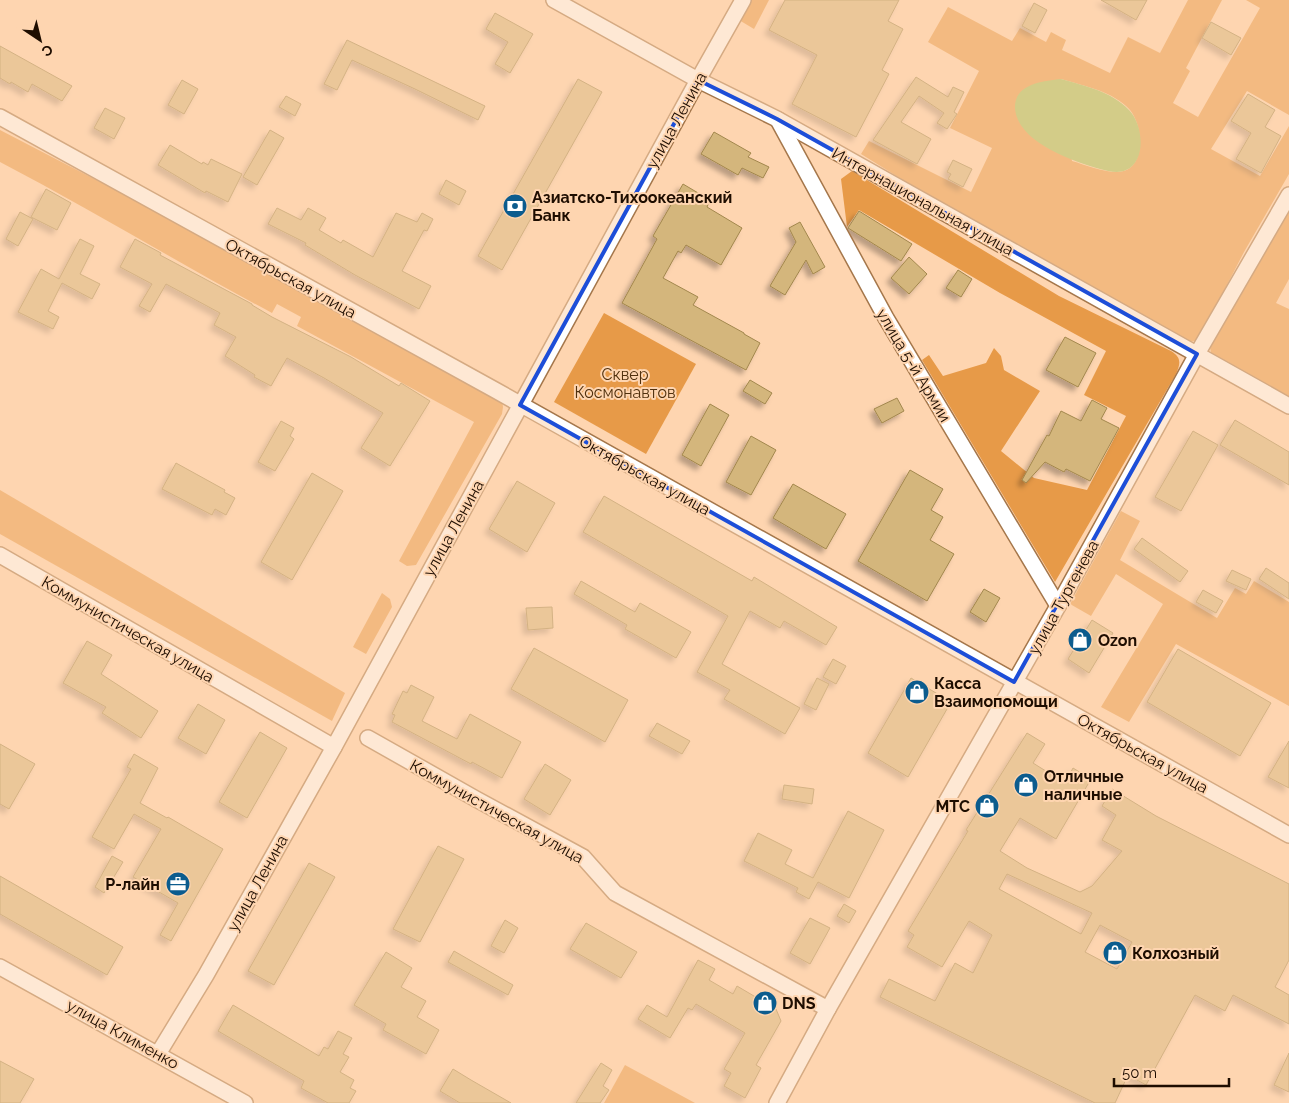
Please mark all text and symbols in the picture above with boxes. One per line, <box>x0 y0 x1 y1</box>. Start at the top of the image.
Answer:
north arrow <box>15 15 65 65</box>
text: С <box>39 41 56 60</box>
street label: улица Ленина <box>642 69 711 172</box>
street label: Интернациональная улица <box>829 143 1017 259</box>
place label: Азиатско-Тихоокеанский Банк <box>532 188 732 225</box>
bank icon: Азиатско-Тихоокеанский Банк <box>502 193 528 219</box>
street label: Октябрьская улица <box>222 235 359 322</box>
street label: улица 5-й Армии <box>872 305 955 425</box>
park label: Сквер Космонавтов <box>575 365 676 402</box>
street label: Октябрьская улица <box>576 432 713 519</box>
street label: улица Ленина <box>419 477 488 580</box>
street label: улица Тургенева <box>1024 537 1103 658</box>
street label: Коммунистическая улица <box>38 572 217 687</box>
shop icon: Ozon <box>1067 627 1093 653</box>
place label: Ozon <box>1098 631 1137 650</box>
place label: Касса Взаимопомощи <box>934 674 1058 711</box>
shop icon: Касса Взаимопомощи <box>904 679 930 705</box>
street label: Октябрьская улица <box>1074 710 1211 797</box>
street label: Коммунистическая улица <box>407 756 587 867</box>
place label: Отличные наличные <box>1044 767 1124 804</box>
shop icon: Отличные наличные <box>1013 772 1039 798</box>
shop icon: МТС <box>974 793 1000 819</box>
place label: МТС <box>936 797 970 816</box>
street label: улица Ленина <box>223 832 292 935</box>
office icon: Р-лайн <box>165 871 191 897</box>
place label: Р-лайн <box>105 875 160 894</box>
shop icon: Колхозный <box>1102 940 1128 966</box>
place label: Колхозный <box>1132 944 1219 963</box>
shop icon: DNS <box>752 990 778 1016</box>
place label: DNS <box>782 994 816 1013</box>
street label: улица Клименко <box>63 996 182 1073</box>
scale bar <box>1114 1056 1229 1088</box>
text: 50 m <box>1122 1064 1157 1082</box>

